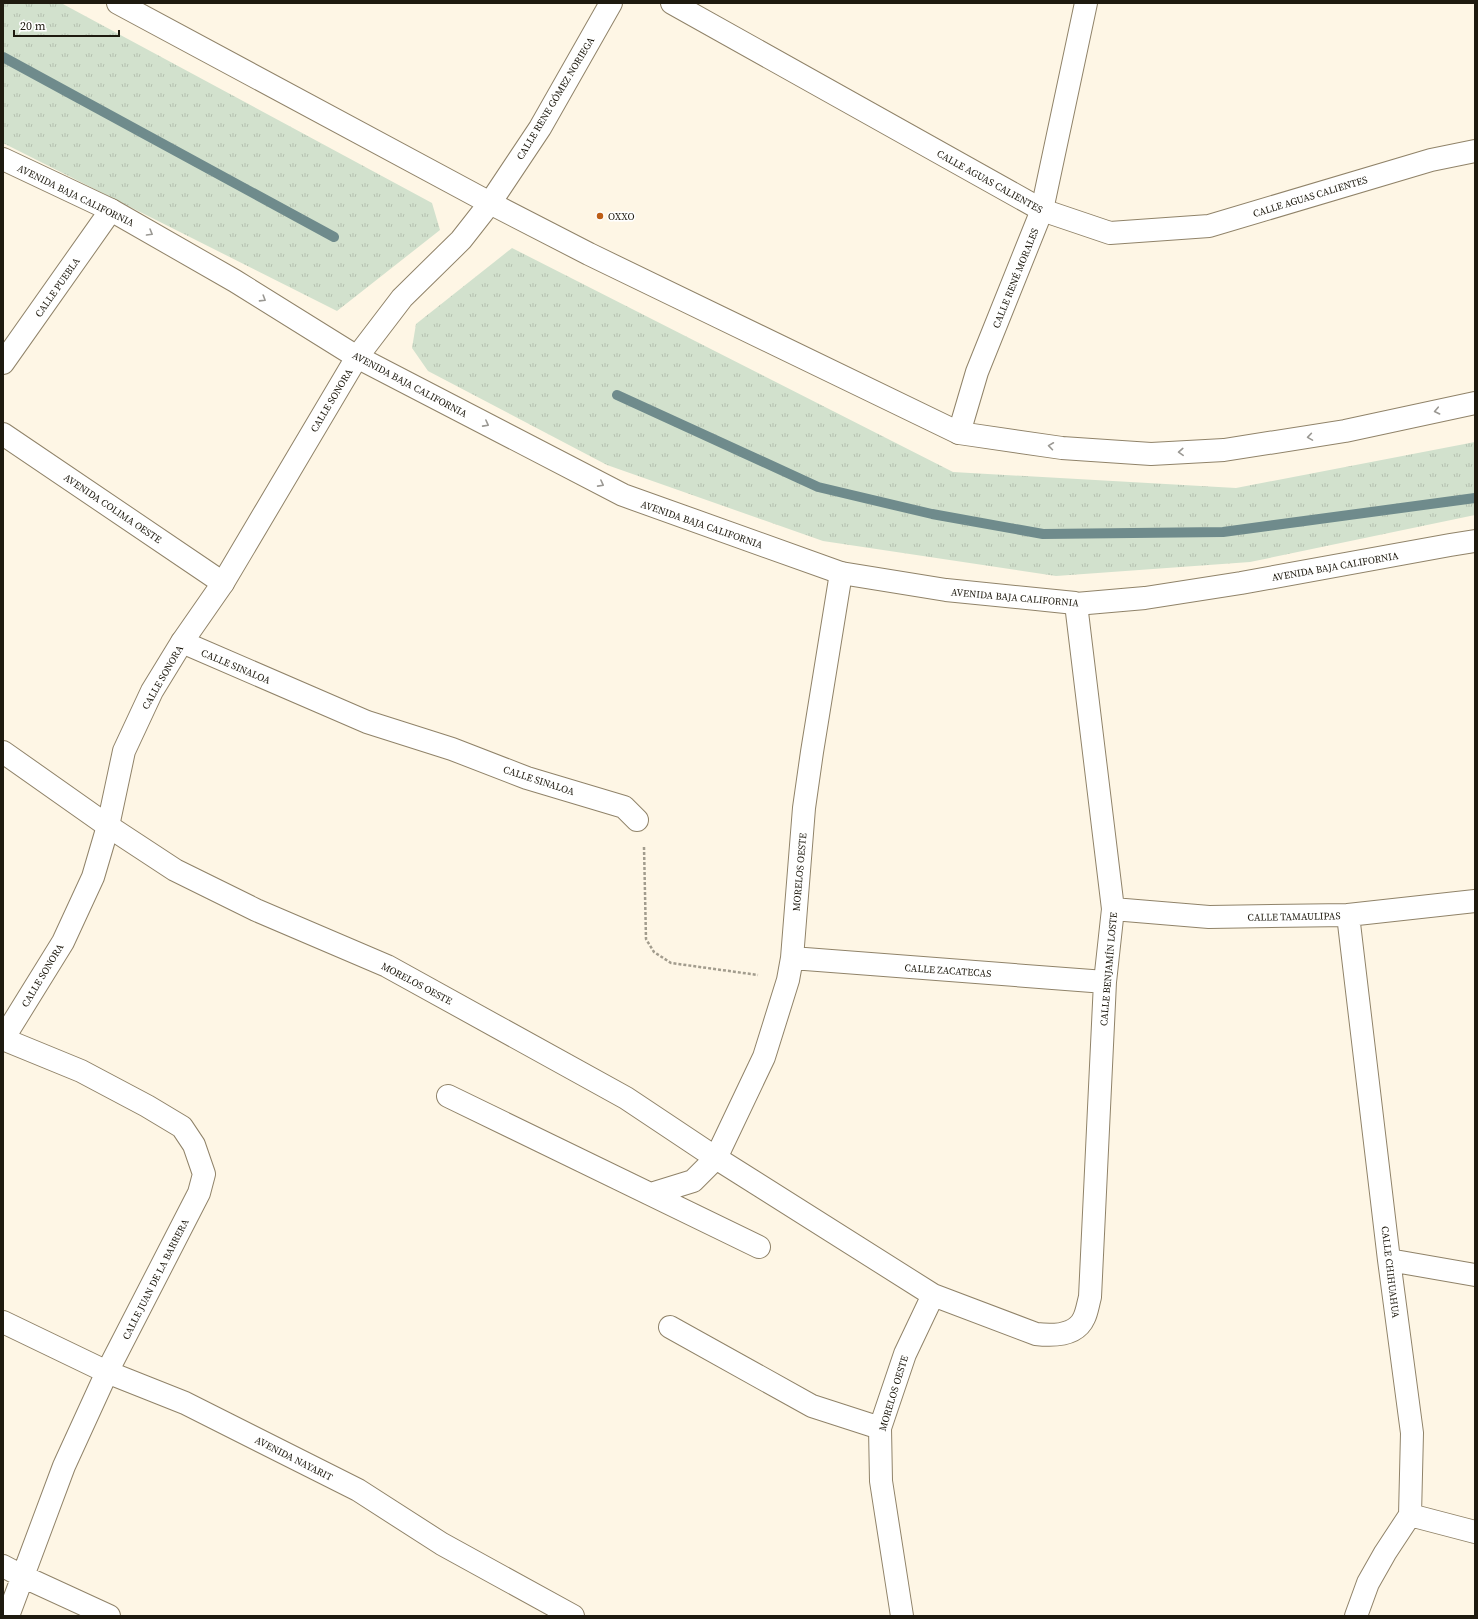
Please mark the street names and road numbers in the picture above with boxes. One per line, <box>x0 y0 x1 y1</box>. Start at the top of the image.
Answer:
street label: CALLE RENE GÓMEZ NORIEGA <box>514 34 598 162</box>
street label: CALLE AGUAS CALIENTES <box>935 147 1045 216</box>
street label: AVENIDA BAJA CALIFORNIA <box>15 161 137 230</box>
street label: CALLE AGUAS CALIENTES <box>1251 173 1369 220</box>
street label: CALLE RENÉ MORALES <box>989 226 1041 330</box>
street label: CALLE PUEBLA <box>32 255 83 320</box>
street label: AVENIDA BAJA CALIFORNIA <box>350 349 470 420</box>
street label: CALLE SONORA <box>307 366 356 434</box>
street label: AVENIDA COLIMA OESTE <box>61 471 164 546</box>
street label: AVENIDA BAJA CALIFORNIA <box>639 497 765 552</box>
street label: AVENIDA BAJA CALIFORNIA <box>1271 549 1400 584</box>
street label: AVENIDA BAJA CALIFORNIA <box>950 585 1080 610</box>
street label: CALLE SONORA <box>139 643 186 712</box>
street label: CALLE SINALOA <box>199 646 273 687</box>
street label: CALLE SINALOA <box>502 763 576 798</box>
street label: MORELOS OESTE <box>790 832 809 912</box>
street label: CALLE TAMAULIPAS <box>1247 909 1341 924</box>
street label: CALLE BENJAMÍN LOSTE <box>1097 911 1120 1027</box>
street label: CALLE SONORA <box>18 941 67 1009</box>
street label: MORELOS OESTE <box>379 959 454 1008</box>
street label: CALLE ZACATECAS <box>904 961 992 980</box>
street label: CALLE JUAN DE LA BARRERA <box>119 1216 192 1342</box>
street label: CALLE CHIHUAHUA <box>1378 1225 1403 1319</box>
street label: MORELOS OESTE <box>876 1354 911 1433</box>
street label: AVENIDA NAYARIT <box>253 1433 335 1484</box>

